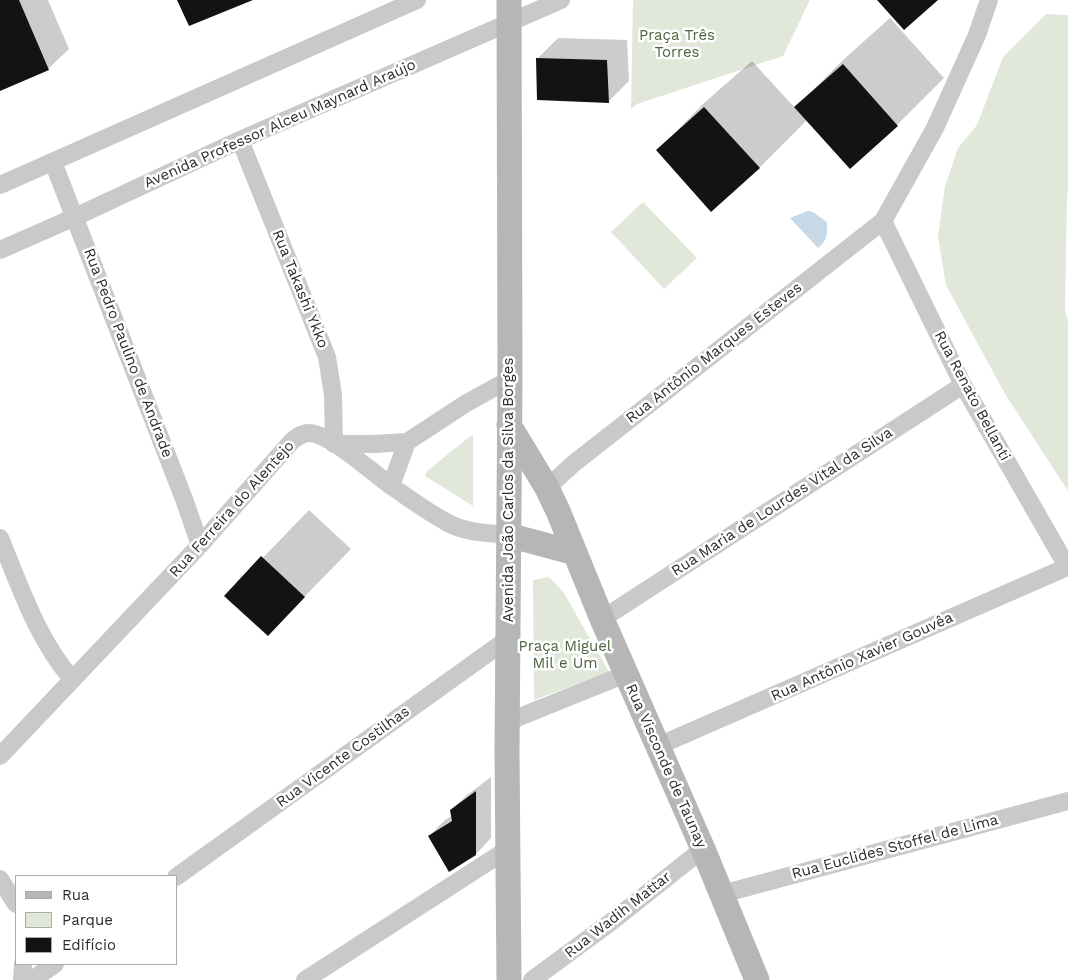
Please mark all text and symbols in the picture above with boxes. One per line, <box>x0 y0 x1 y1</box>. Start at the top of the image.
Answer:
park label: Praça Três Torres <box>639 27 715 62</box>
street label: Avenida Professor Alceu Maynard Araújo <box>141 56 419 192</box>
street label: Rua Takashi Ykko <box>268 227 332 351</box>
street label: Rua Pedro Paulino de Andrade <box>80 246 176 460</box>
street label: Rua Antônio Marques Esteves <box>622 279 806 427</box>
street label: Rua Renato Bellanti <box>930 328 1014 464</box>
street label: Avenida João Carlos da Silva Borges <box>500 358 518 622</box>
street label: Rua Maria de Lourdes Vital da Silva <box>668 424 896 580</box>
street label: Rua Ferreira do Alentejo <box>166 437 298 581</box>
street label: Rua Antônio Xavier Gouvêa <box>768 609 956 705</box>
park label: Praça Miguel Mil e Um <box>519 638 611 673</box>
street label: Rua Visconde de Taunay <box>622 681 710 851</box>
street label: Rua Vicente Costilhas <box>273 703 413 811</box>
street label: Rua Euclides Stoffel de Lima <box>790 811 1000 883</box>
street label: Rua Wadih Mattar <box>561 868 675 962</box>
legend <box>15 875 178 965</box>
text: Rua <box>62 886 90 904</box>
text: Parque <box>62 911 113 929</box>
text: Edifício <box>62 936 116 954</box>

